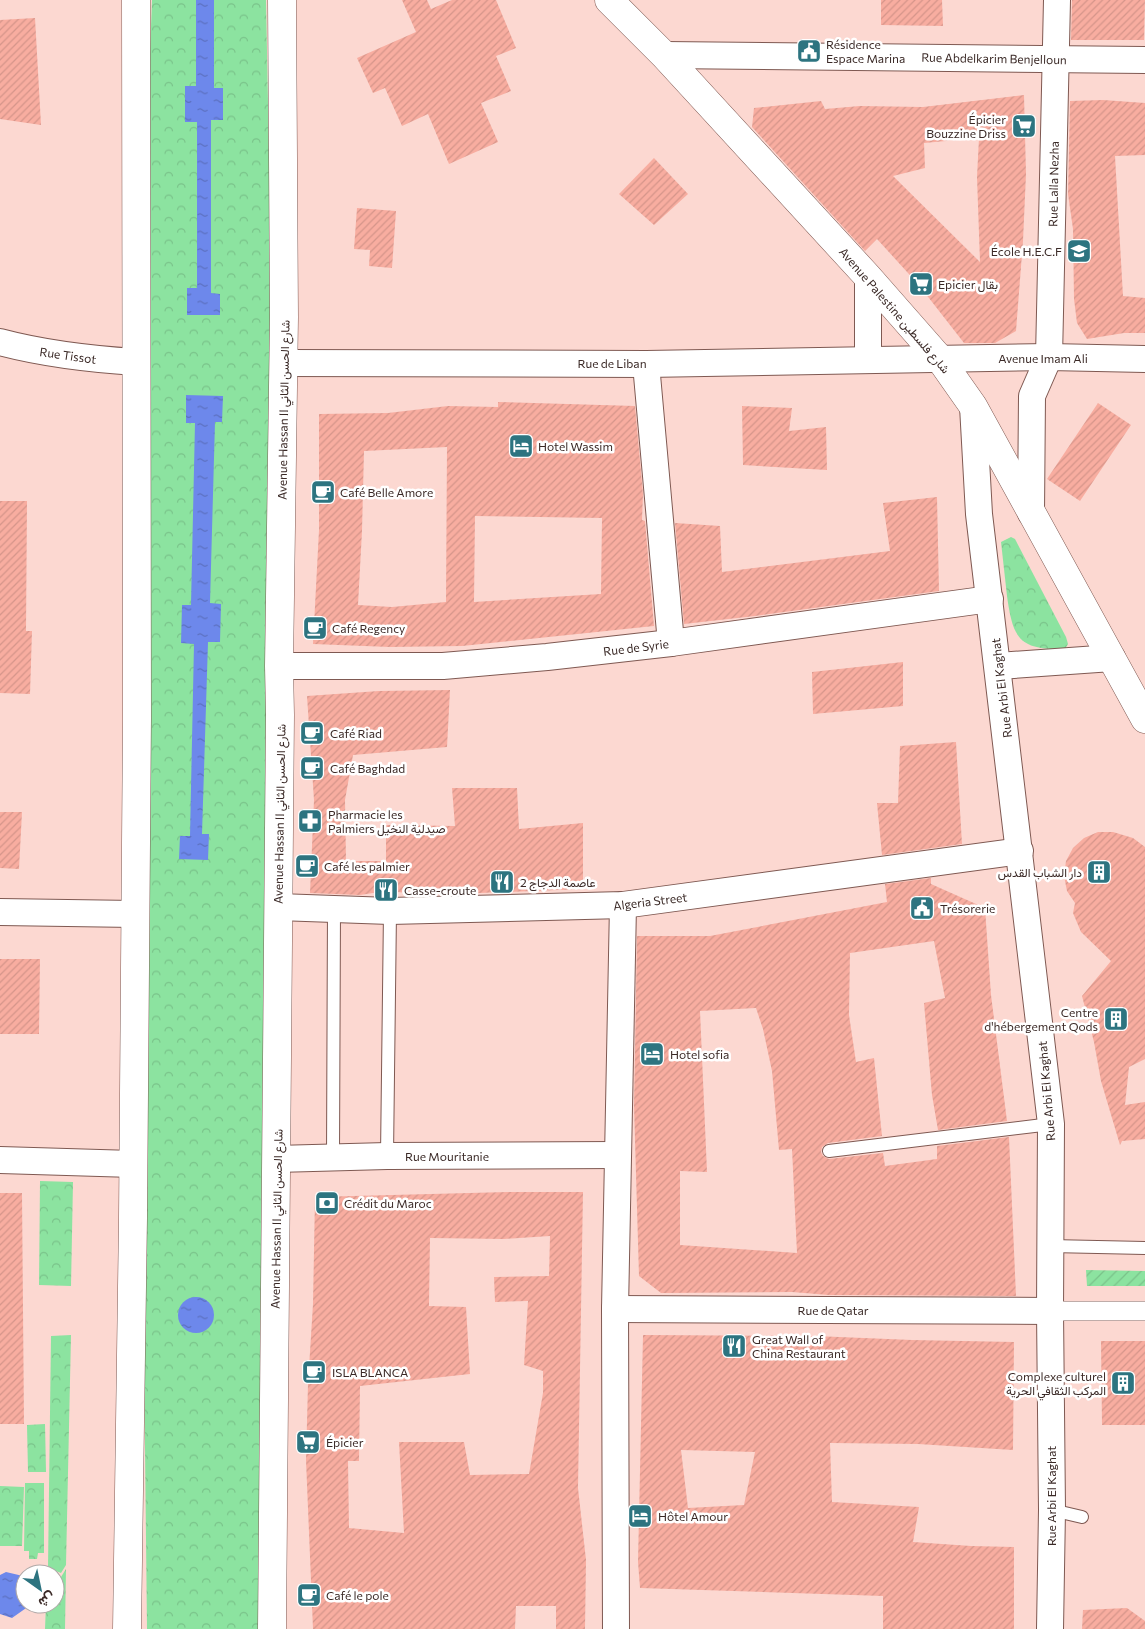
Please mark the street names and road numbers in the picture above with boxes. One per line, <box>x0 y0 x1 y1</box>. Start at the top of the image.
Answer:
street label: Rue Abdelkarim Benjelloun <box>921 50 1067 66</box>
street label: Rue Lalla Nezha <box>1045 141 1061 227</box>
street label: Avenue Palestine شارع فلسطين <box>834 244 953 378</box>
street label: Avenue Hassan II شارع الحسن الثاني <box>274 320 296 500</box>
street label: Rue Tissot <box>39 344 97 366</box>
street label: Avenue Imam Ali <box>998 351 1088 365</box>
street label: Rue de Liban <box>577 356 647 370</box>
street label: Rue de Syrie <box>602 636 670 658</box>
street label: Rue Arbi El Kaghat <box>988 637 1014 739</box>
street label: Avenue Hassan II شارع الحسن الثاني <box>270 724 292 904</box>
street label: Algeria Street <box>612 890 688 912</box>
street label: Rue Arbi El Kaghat <box>1035 1040 1057 1142</box>
street label: Avenue Hassan II شارع الحسن الثاني <box>267 1129 289 1309</box>
street label: Rue Mouritanie <box>405 1149 489 1163</box>
street label: Rue de Qatar <box>798 1303 869 1317</box>
street label: Rue Arbi El Kaghat <box>1044 1446 1058 1546</box>

